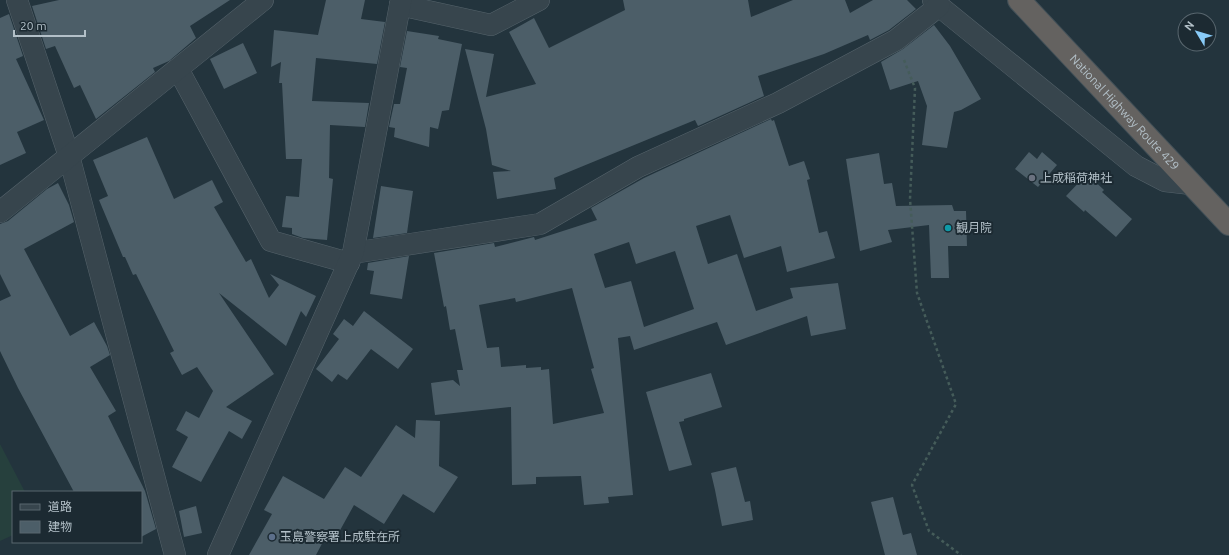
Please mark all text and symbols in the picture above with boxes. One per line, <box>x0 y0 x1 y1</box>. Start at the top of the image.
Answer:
scale bar <box>14 12 85 38</box>
north arrow <box>1177 12 1217 52</box>
text: 20 m <box>20 19 47 32</box>
text: N <box>1182 19 1196 33</box>
street label: National Highway Route 429 <box>1068 52 1182 172</box>
place label: 上成稲荷神社 <box>1040 171 1112 184</box>
marker: 上成稲荷神社 <box>1027 173 1037 183</box>
place label: 観月院 <box>956 221 992 234</box>
marker: 観月院 <box>943 223 953 233</box>
legend <box>12 491 142 543</box>
text: 道路 <box>48 500 72 513</box>
text: 建物 <box>48 520 72 533</box>
place label: 玉島警察署上成駐在所 <box>280 530 400 543</box>
marker: 玉島警察署上成駐在所 <box>267 532 277 542</box>

